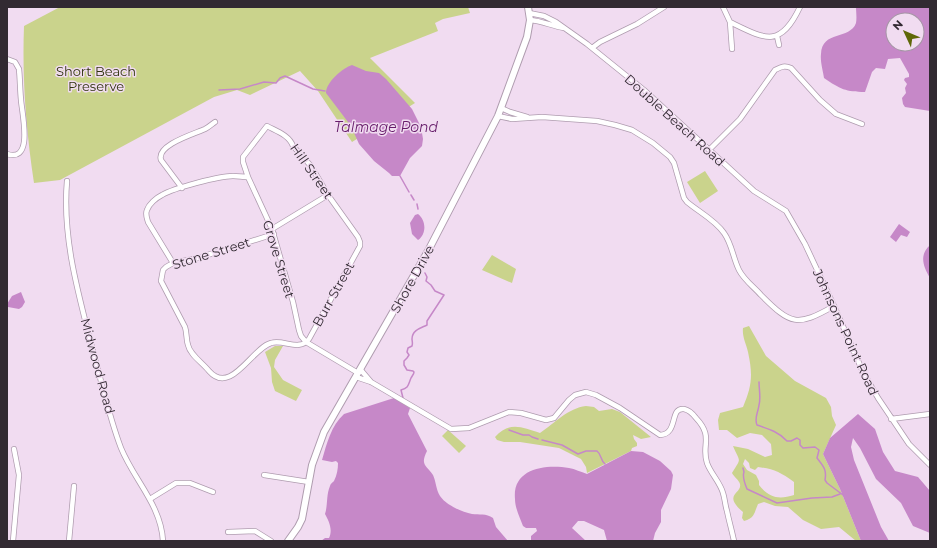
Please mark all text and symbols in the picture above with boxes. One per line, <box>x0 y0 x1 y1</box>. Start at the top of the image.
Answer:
north arrow <box>885 12 925 52</box>
text: N <box>890 17 906 33</box>
park label: Short Beach Preserve <box>56 63 136 94</box>
street label: Double Beach Road <box>621 71 729 169</box>
water label: Talmage Pond <box>334 118 439 136</box>
street label: Hill Street <box>287 140 337 202</box>
street label: Grove Street <box>260 218 298 300</box>
street label: Stone Street <box>170 234 252 272</box>
street label: Shore Drive <box>387 242 437 316</box>
street label: Burr Street <box>309 259 357 329</box>
street label: Johnsons Point Road <box>809 265 882 398</box>
street label: Midwood Road <box>78 316 118 416</box>

